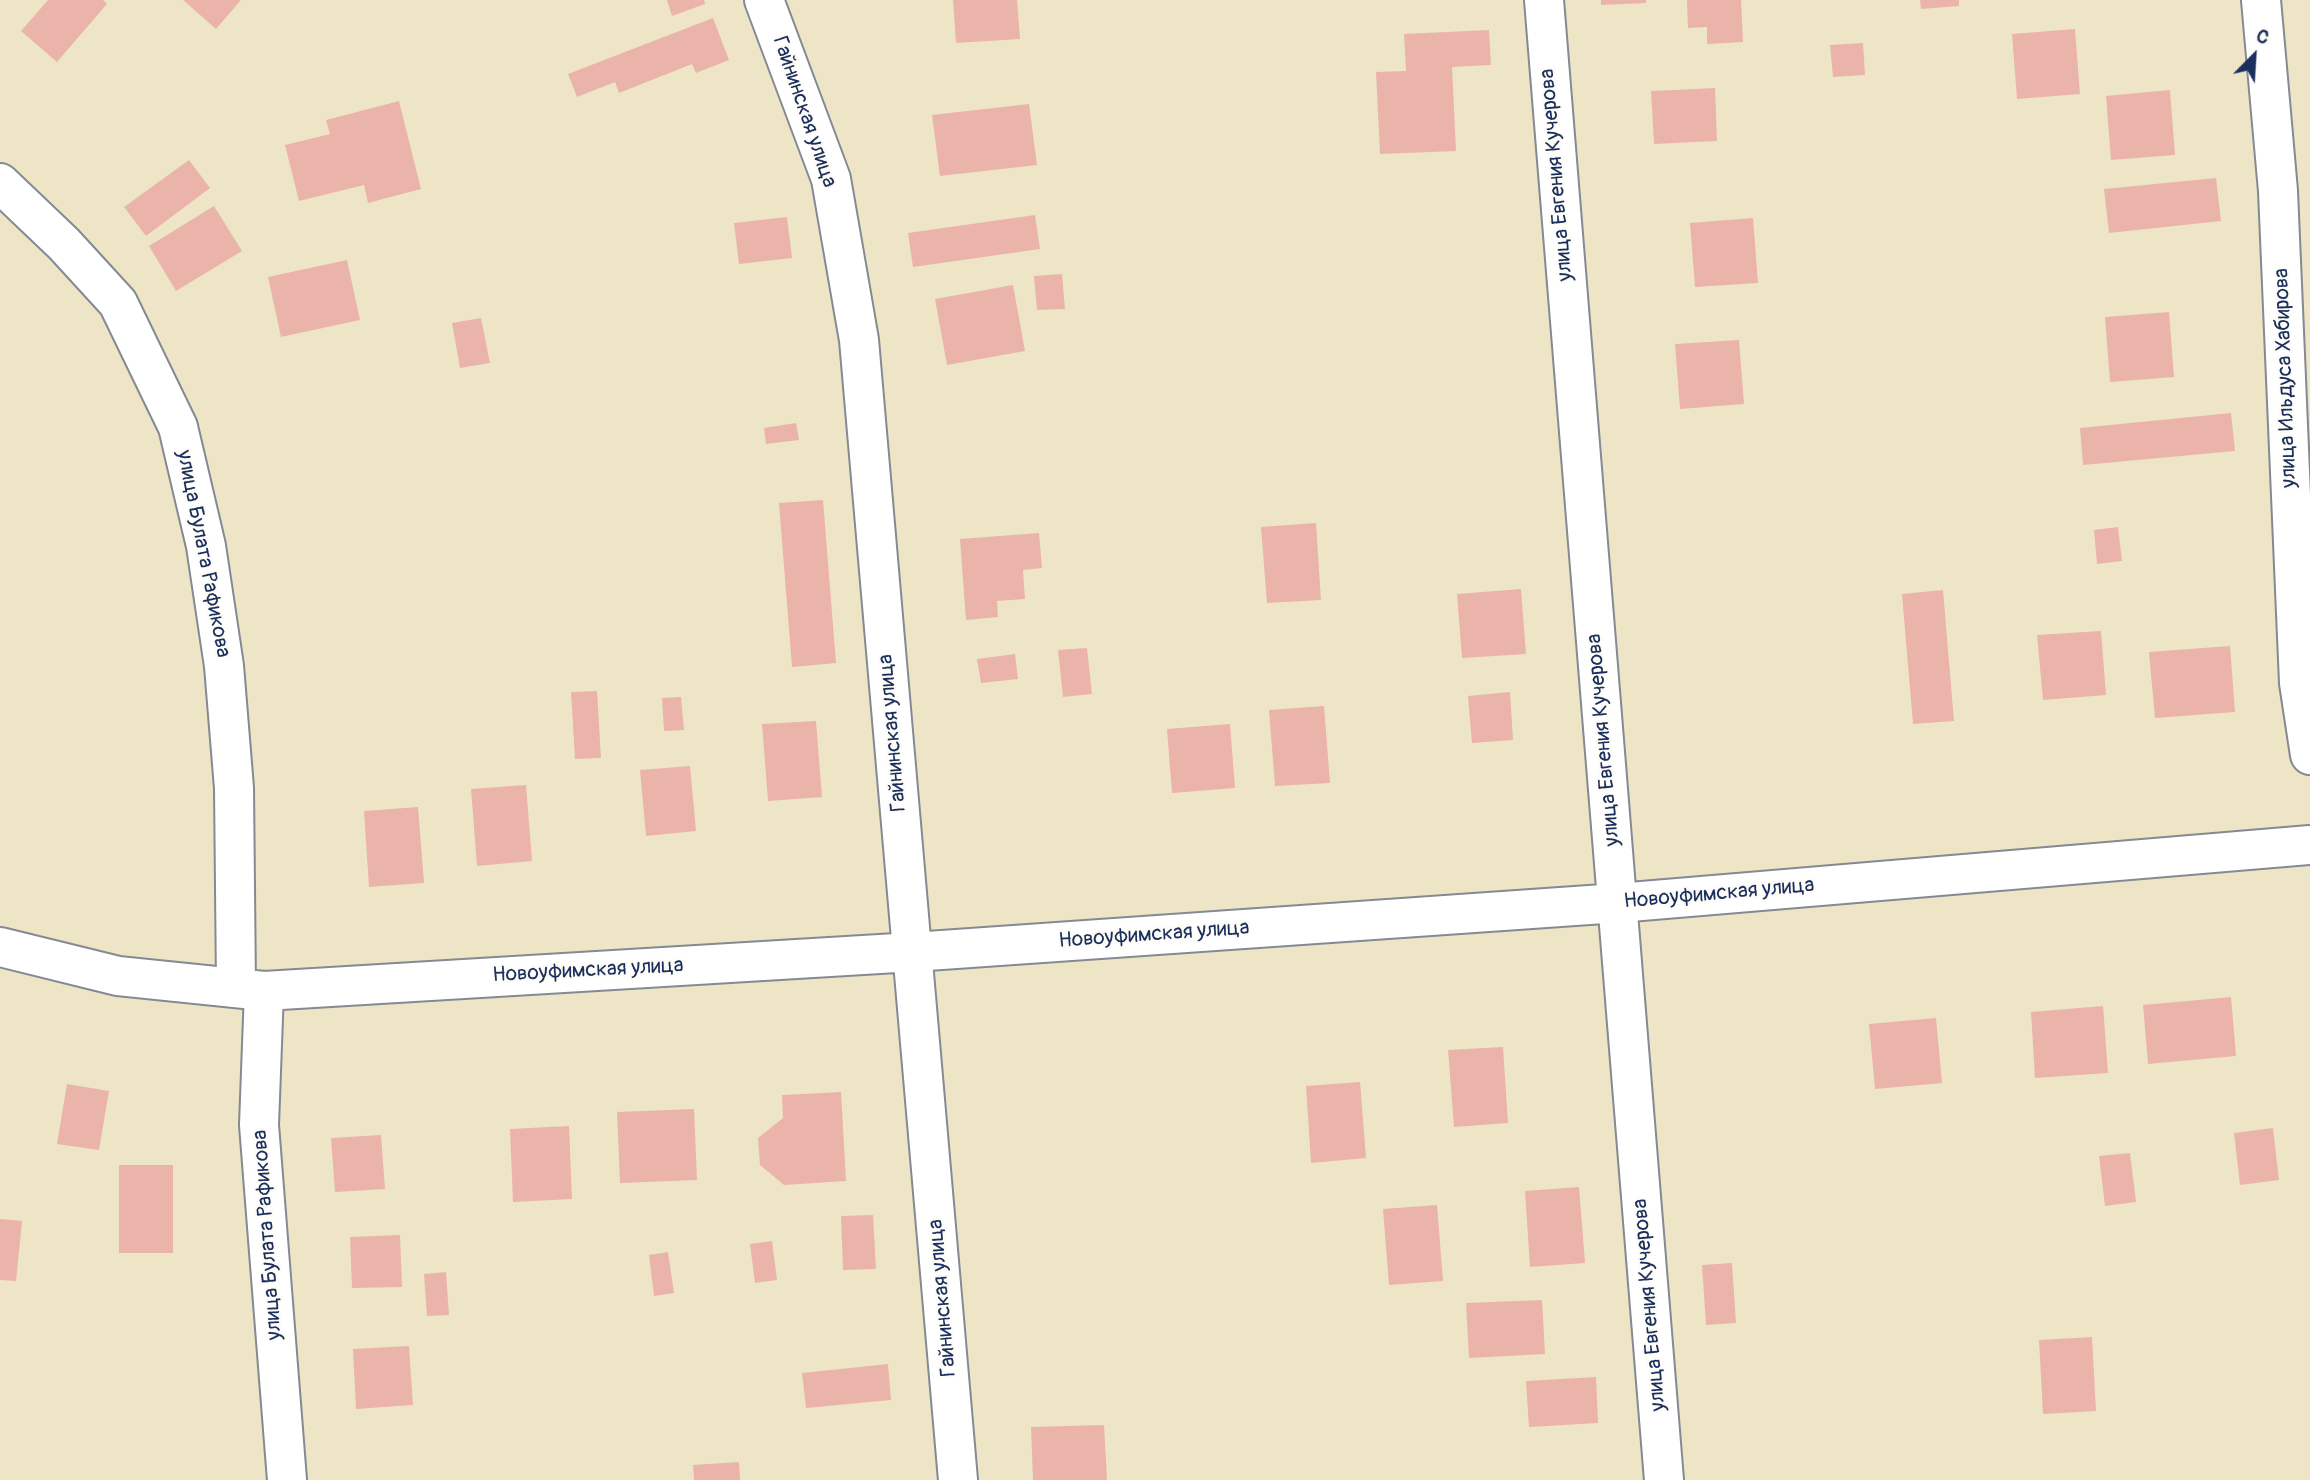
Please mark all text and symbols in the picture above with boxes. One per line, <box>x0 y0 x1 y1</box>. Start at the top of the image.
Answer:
north arrow <box>2219 21 2289 91</box>
text: С <box>2252 23 2273 50</box>
street label: Гайнинская улица <box>766 33 842 191</box>
street label: улица Евгения Кучерова <box>1535 68 1579 282</box>
street label: улица Ильдуса Хабирова <box>2270 268 2302 488</box>
street label: улица Булата Рафикова <box>171 448 235 660</box>
street label: улица Евгения Кучерова <box>1582 633 1626 847</box>
street label: Гайнинская улица <box>874 653 912 813</box>
street label: Новоуфимская улица <box>1623 873 1815 915</box>
street label: Новоуфимская улица <box>1058 916 1250 954</box>
street label: Новоуфимская улица <box>492 953 684 989</box>
street label: улица Булата Рафикова <box>248 1129 288 1341</box>
street label: улица Евгения Кучерова <box>1628 1198 1672 1412</box>
street label: Гайнинская улица <box>924 1218 962 1378</box>

